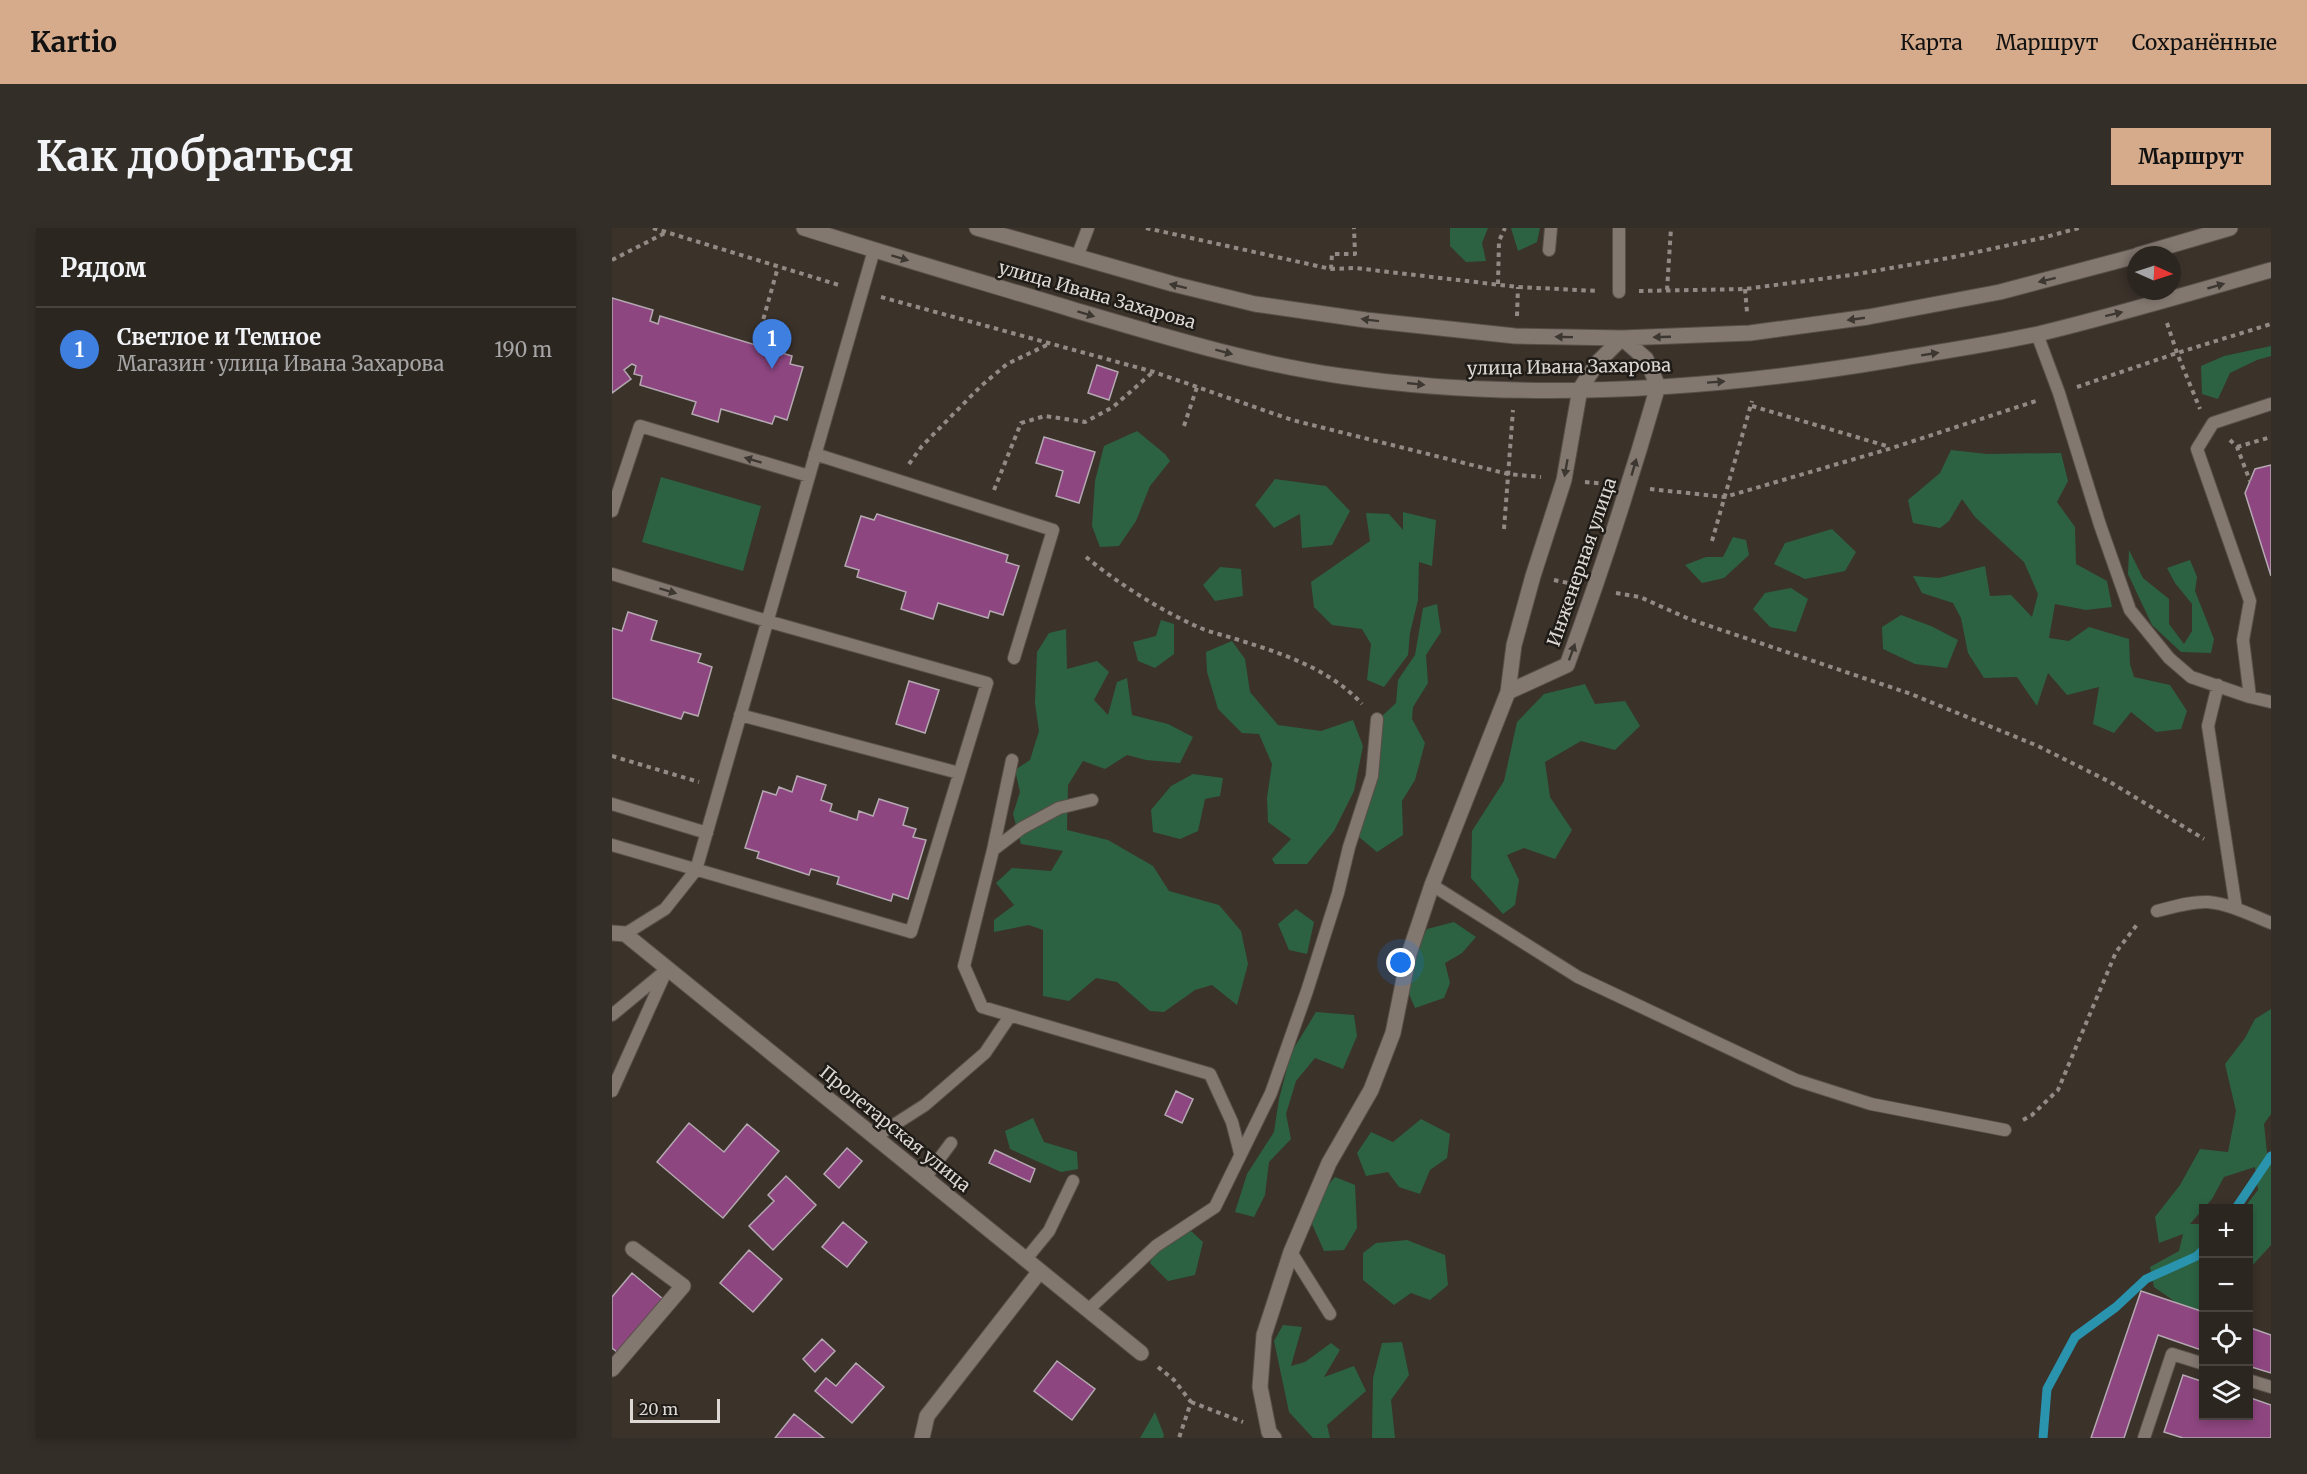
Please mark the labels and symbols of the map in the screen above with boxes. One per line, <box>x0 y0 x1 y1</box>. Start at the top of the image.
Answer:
north arrow <box>2127 246 2181 300</box>
one-way arrow <box>891 254 909 263</box>
street label: улица Ивана Захарова <box>996 255 1199 334</box>
one-way arrow <box>2038 275 2057 285</box>
one-way arrow <box>1169 280 1187 290</box>
one-way arrow <box>2207 281 2225 290</box>
one-way arrow <box>2105 309 2123 318</box>
one-way arrow <box>1078 310 1096 319</box>
one-way arrow <box>1847 314 1866 324</box>
one-way arrow <box>1360 315 1379 325</box>
pin: 1 <box>752 320 792 369</box>
one-way arrow <box>1555 332 1574 341</box>
one-way arrow <box>1653 332 1672 341</box>
one-way arrow <box>1216 348 1234 357</box>
one-way arrow <box>1921 349 1940 358</box>
street label: улица Ивана Захарова <box>1467 353 1672 380</box>
one-way arrow <box>1707 378 1726 387</box>
one-way arrow <box>1407 379 1426 389</box>
one-way arrow <box>744 454 762 464</box>
one-way arrow <box>1561 458 1570 477</box>
one-way arrow <box>1630 458 1639 476</box>
street label: Инженерная улица <box>1542 474 1621 649</box>
one-way arrow <box>659 587 677 596</box>
one-way arrow <box>1568 643 1577 661</box>
your location <box>1386 948 1415 977</box>
street label: Пролетарская улица <box>815 1061 976 1197</box>
scale bar <box>630 1396 720 1424</box>

